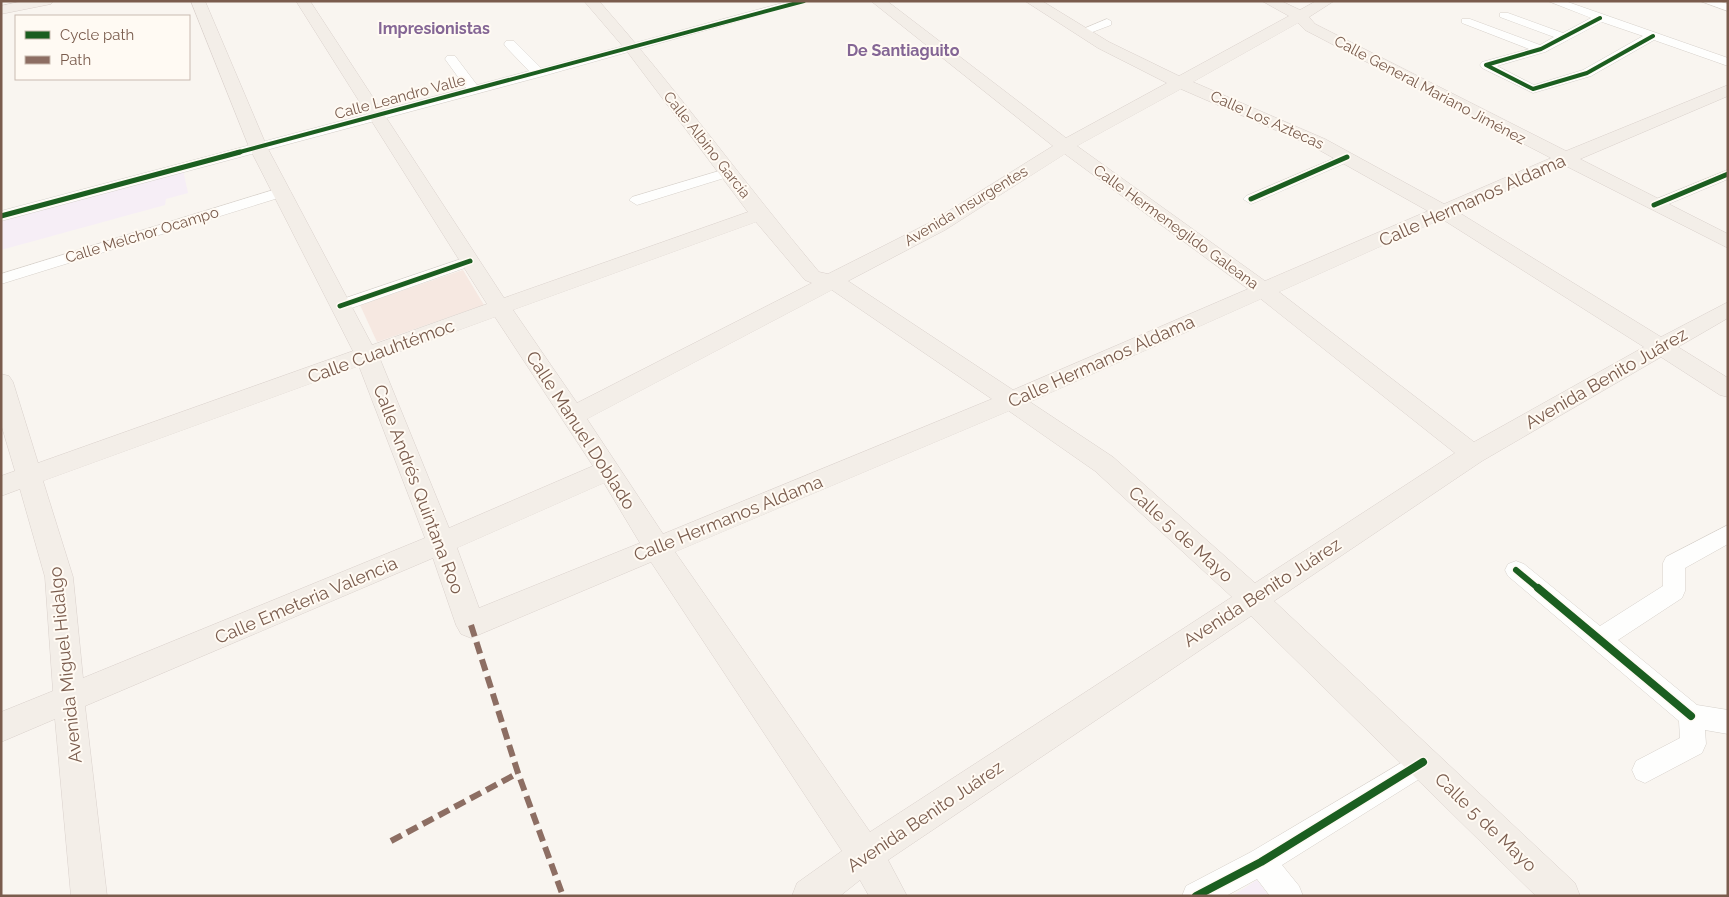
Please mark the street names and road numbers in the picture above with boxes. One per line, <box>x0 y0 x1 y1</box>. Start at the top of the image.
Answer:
street label: Calle General Mariano Jiménez <box>1331 32 1529 148</box>
street label: Calle Leandro Valle <box>333 71 468 123</box>
street label: Calle Los Aztecas <box>1207 87 1327 153</box>
street label: Calle Albino García <box>660 88 754 202</box>
street label: Calle Hermanos Aldama <box>1376 149 1568 251</box>
street label: Calle Hermenegildo Galeana <box>1090 161 1262 293</box>
street label: Avenida Insurgentes <box>901 162 1031 250</box>
street label: Calle Melchor Ocampo <box>63 203 221 267</box>
street label: Calle Hermanos Aldama <box>1005 310 1197 412</box>
street label: Calle Cuauhtémoc <box>305 315 457 387</box>
street label: Avenida Benito Juárez <box>1521 323 1691 433</box>
street label: Calle Manuel Doblado <box>522 347 640 513</box>
street label: Calle Andrés Quintana Roo <box>369 381 469 597</box>
street label: Calle Hermanos Aldama <box>631 470 825 566</box>
street label: Calle 5 de Mayo <box>1124 482 1238 587</box>
street label: Avenida Benito Juárez <box>1179 533 1345 651</box>
street label: Calle Emeteria Valencia <box>212 552 400 648</box>
street label: Avenida Miguel Hidalgo <box>44 565 86 764</box>
street label: Avenida Benito Juárez <box>843 756 1007 876</box>
street label: Calle 5 de Mayo <box>1431 768 1541 876</box>

